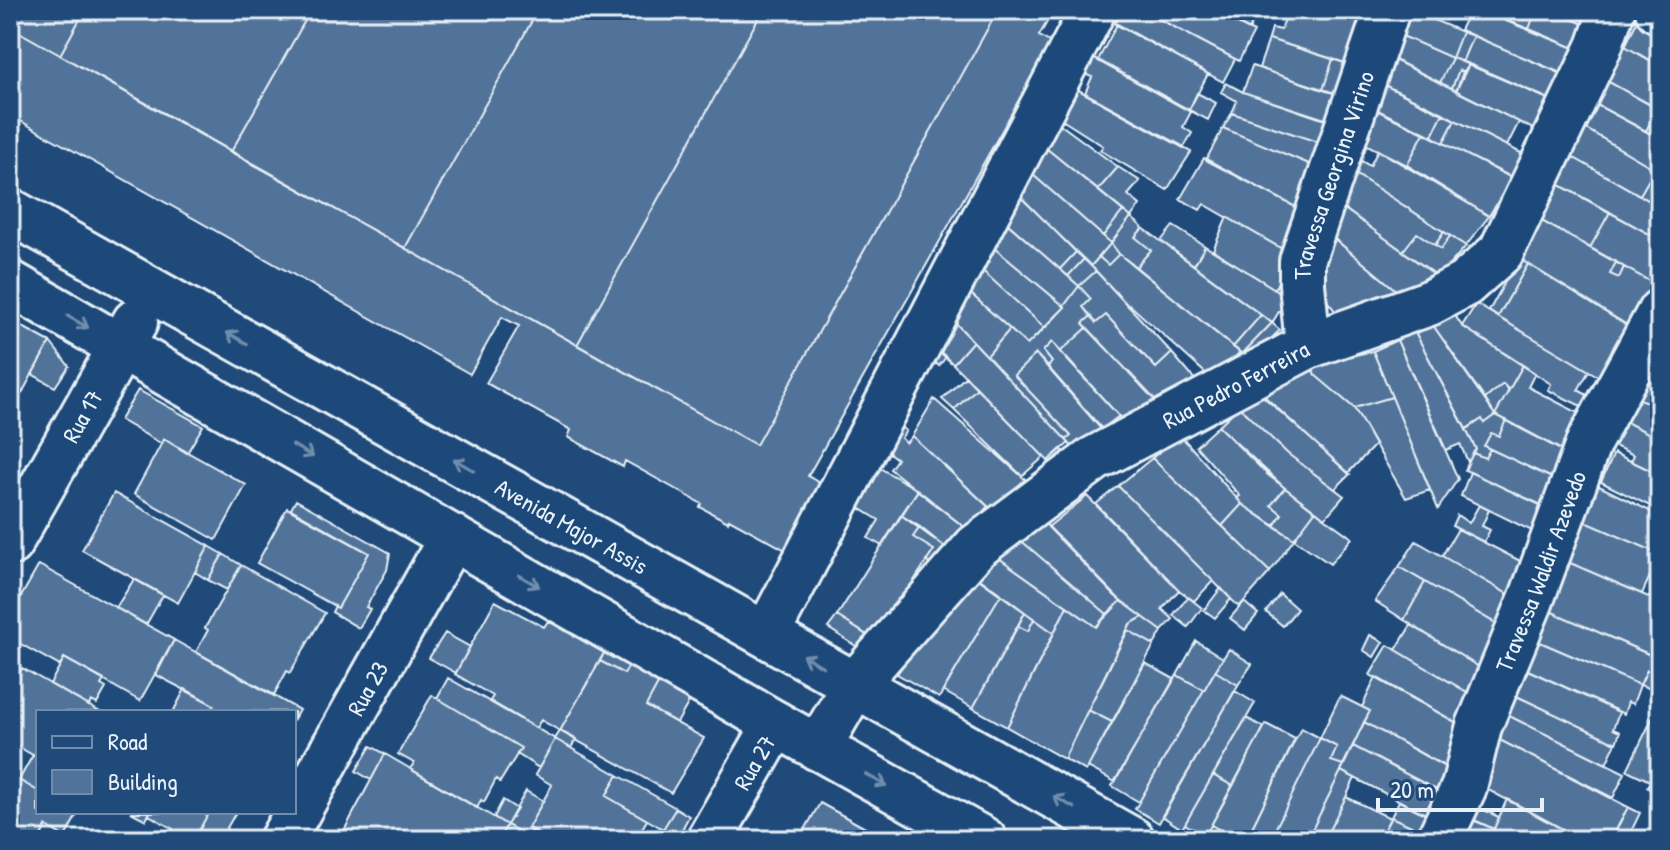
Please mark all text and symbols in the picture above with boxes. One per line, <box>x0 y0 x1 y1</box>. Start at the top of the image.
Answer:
street label: Travessa Georgina Virino <box>1286 66 1381 280</box>
one-way arrow <box>66 314 89 330</box>
one-way arrow <box>226 330 250 345</box>
street label: Rua Pedro Ferreira <box>1157 332 1314 436</box>
street label: Rua 17 <box>54 384 110 448</box>
one-way arrow <box>291 443 314 459</box>
one-way arrow <box>453 457 476 473</box>
street label: Travessa Waldir Azevedo <box>1487 466 1593 676</box>
street label: Avenida Major Assis <box>490 470 654 581</box>
one-way arrow <box>516 574 540 589</box>
one-way arrow <box>802 652 825 668</box>
street label: Rua 23 <box>339 655 395 721</box>
legend <box>36 710 296 814</box>
text: Road <box>108 725 147 757</box>
street label: Rua 27 <box>726 729 783 795</box>
scale bar <box>1378 762 1542 812</box>
text: Building <box>108 765 178 797</box>
one-way arrow <box>863 773 887 788</box>
text: 20 m <box>1390 773 1434 805</box>
one-way arrow <box>1053 794 1076 810</box>

